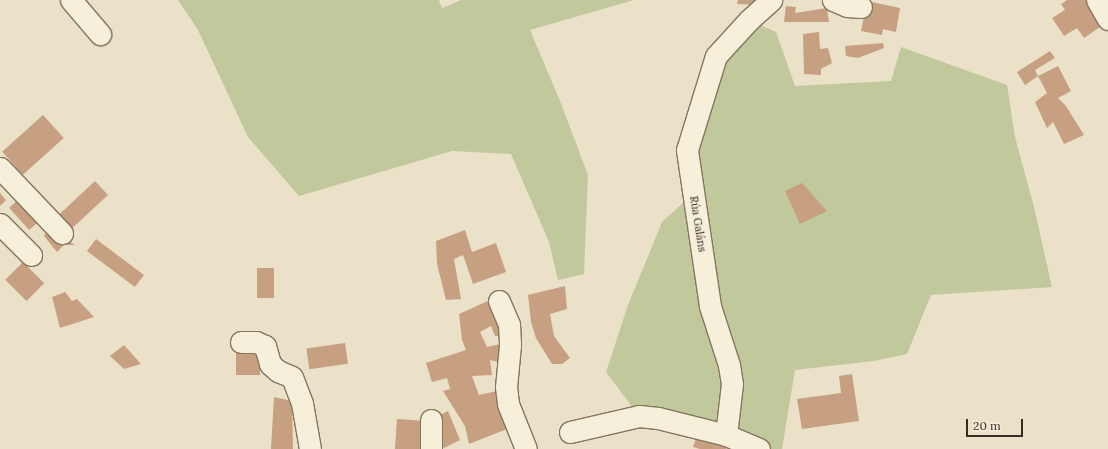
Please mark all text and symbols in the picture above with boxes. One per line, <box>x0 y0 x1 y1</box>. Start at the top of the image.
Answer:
street label: Rúa Galáns <box>687 195 709 253</box>
scale bar <box>968 411 1025 437</box>
text: 20 m <box>973 418 1001 433</box>

